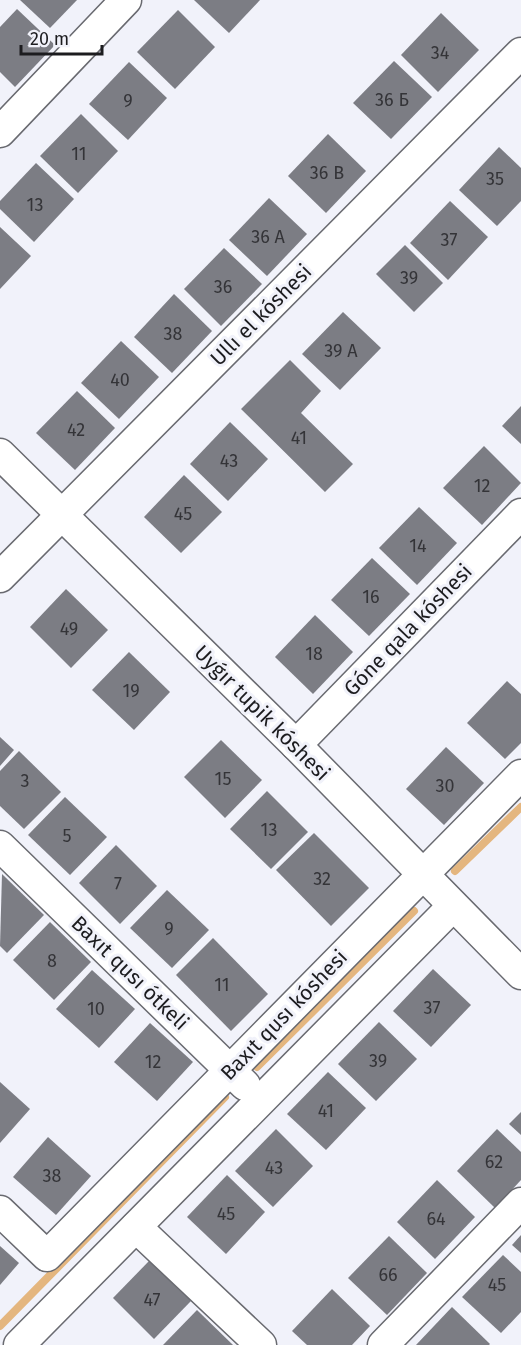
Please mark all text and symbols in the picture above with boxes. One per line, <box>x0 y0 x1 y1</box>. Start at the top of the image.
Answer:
scale bar <box>21 18 102 56</box>
text: 20 m <box>30 28 69 50</box>
house number: 34 <box>431 42 450 64</box>
house number: 36 Б <box>375 89 409 111</box>
house number: 9 <box>123 90 133 112</box>
house number: 11 <box>71 143 87 165</box>
house number: 36 В <box>310 162 344 184</box>
house number: 35 <box>486 168 504 190</box>
house number: 13 <box>27 194 43 216</box>
house number: 36 А <box>251 226 286 248</box>
house number: 37 <box>441 229 457 251</box>
street label: Ullı el kóshesi <box>205 259 317 371</box>
house number: 39 <box>400 267 418 289</box>
house number: 36 <box>214 276 232 298</box>
house number: 38 <box>164 323 183 345</box>
house number: 39 А <box>324 340 358 362</box>
house number: 40 <box>110 369 130 391</box>
house number: 42 <box>67 419 85 441</box>
house number: 41 <box>291 427 307 449</box>
house number: 43 <box>220 450 238 472</box>
house number: 12 <box>474 475 490 497</box>
house number: 45 <box>174 503 192 525</box>
house number: 14 <box>409 535 427 557</box>
street label: Góne qala kóshesi <box>338 558 478 702</box>
house number: 16 <box>362 586 380 608</box>
house number: 49 <box>60 618 78 640</box>
street label: Uyǵır tupik kóshesi <box>189 640 335 786</box>
house number: 18 <box>305 643 323 665</box>
house number: 19 <box>122 680 140 702</box>
house number: 15 <box>215 768 231 790</box>
house number: 3 <box>21 770 29 792</box>
house number: 30 <box>435 775 455 797</box>
house number: 13 <box>261 819 277 841</box>
house number: 5 <box>62 825 72 847</box>
house number: 32 <box>313 868 331 890</box>
house number: 7 <box>114 873 122 895</box>
street label: Baxıt qusı ótkeli <box>66 910 194 1036</box>
house number: 9 <box>164 918 174 940</box>
street label: Baxıt qusı kóshesi <box>215 944 353 1086</box>
house number: 8 <box>47 950 57 972</box>
house number: 11 <box>214 974 230 996</box>
house number: 37 <box>424 997 440 1019</box>
house number: 10 <box>87 998 105 1020</box>
house number: 39 <box>369 1050 387 1072</box>
house number: 12 <box>145 1051 161 1073</box>
house number: 41 <box>318 1100 334 1122</box>
house number: 62 <box>485 1151 503 1173</box>
house number: 43 <box>265 1157 283 1179</box>
house number: 38 <box>43 1165 62 1187</box>
house number: 45 <box>217 1203 235 1225</box>
house number: 64 <box>426 1208 446 1230</box>
house number: 66 <box>378 1264 398 1286</box>
house number: 45 <box>488 1274 506 1296</box>
house number: 47 <box>143 1289 161 1311</box>

